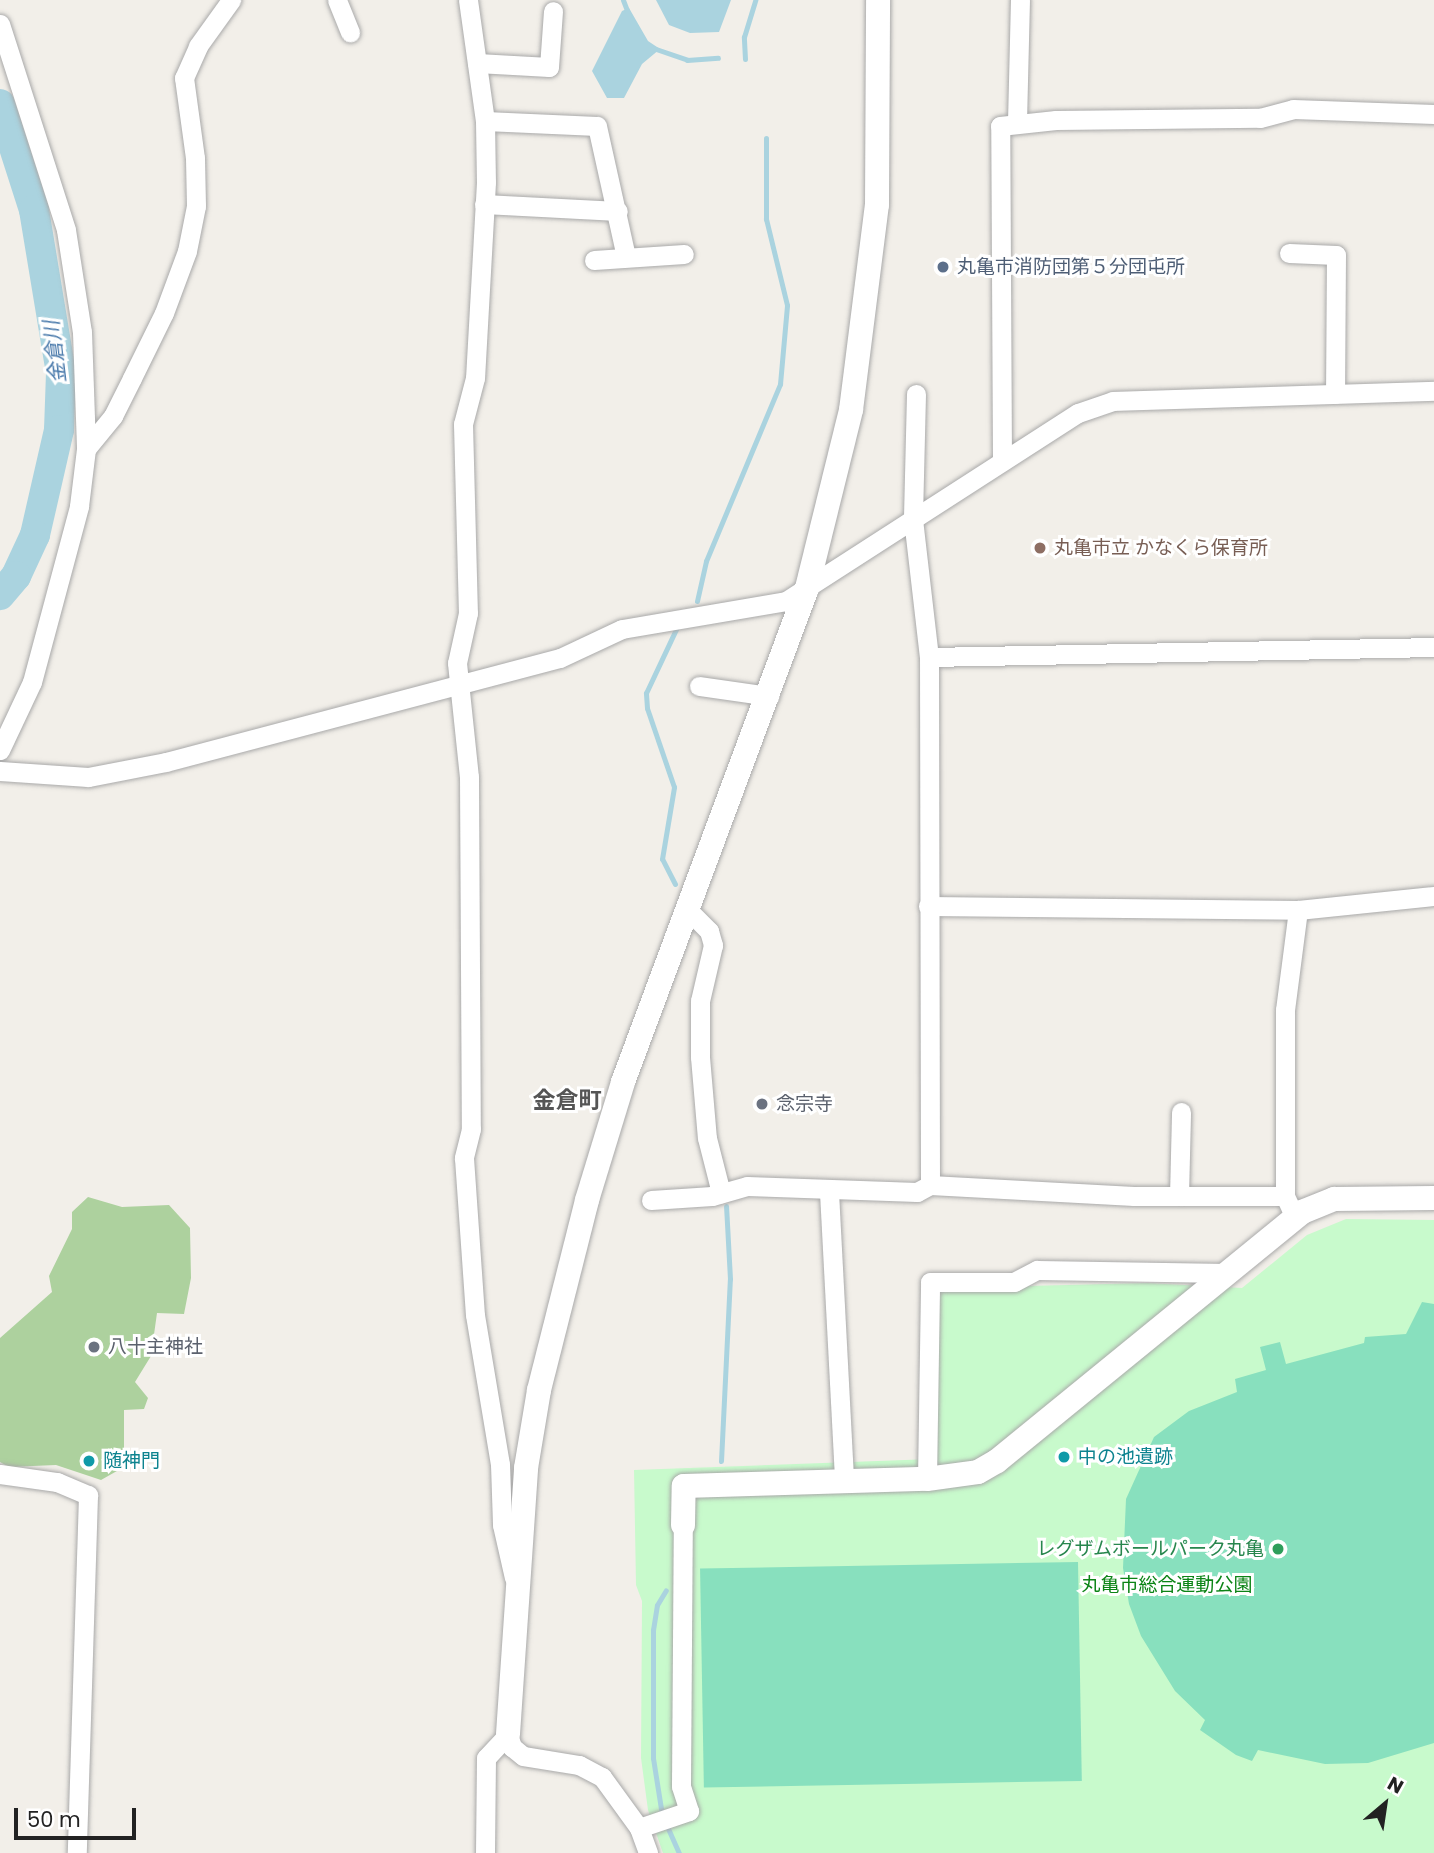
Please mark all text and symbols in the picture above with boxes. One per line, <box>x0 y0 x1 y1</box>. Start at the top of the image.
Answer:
place label: 丸亀市消防団第５分団屯所 <box>957 256 1185 278</box>
marker: 丸亀市消防団第５分団屯所 <box>935 259 951 275</box>
water label: 金倉川 <box>39 319 71 385</box>
place label: 丸亀市立 かなくら保育所 <box>1054 537 1268 559</box>
marker: 丸亀市立 かなくら保育所 <box>1032 540 1048 556</box>
district label: 金倉町 <box>533 1086 601 1114</box>
place label: 念宗寺 <box>776 1093 833 1115</box>
marker: 念宗寺 <box>754 1096 770 1112</box>
place label: 八十主神社 <box>108 1336 203 1358</box>
marker: 八十主神社 <box>86 1339 102 1355</box>
place label: 中の池遺跡 <box>1078 1446 1173 1468</box>
marker: 中の池遺跡 <box>1056 1449 1072 1465</box>
place label: 随神門 <box>103 1450 160 1472</box>
marker: 随神門 <box>81 1453 97 1469</box>
place label: レグザムボールパーク丸亀 <box>1036 1538 1264 1560</box>
marker: レグザムボールパーク丸亀 <box>1270 1541 1286 1557</box>
park label: 丸亀市総合運動公園 <box>1082 1574 1252 1596</box>
north arrow <box>1350 1769 1420 1839</box>
text: N <box>1383 1770 1408 1800</box>
scale bar <box>18 1794 140 1838</box>
text: 50 m <box>27 1805 81 1834</box>

